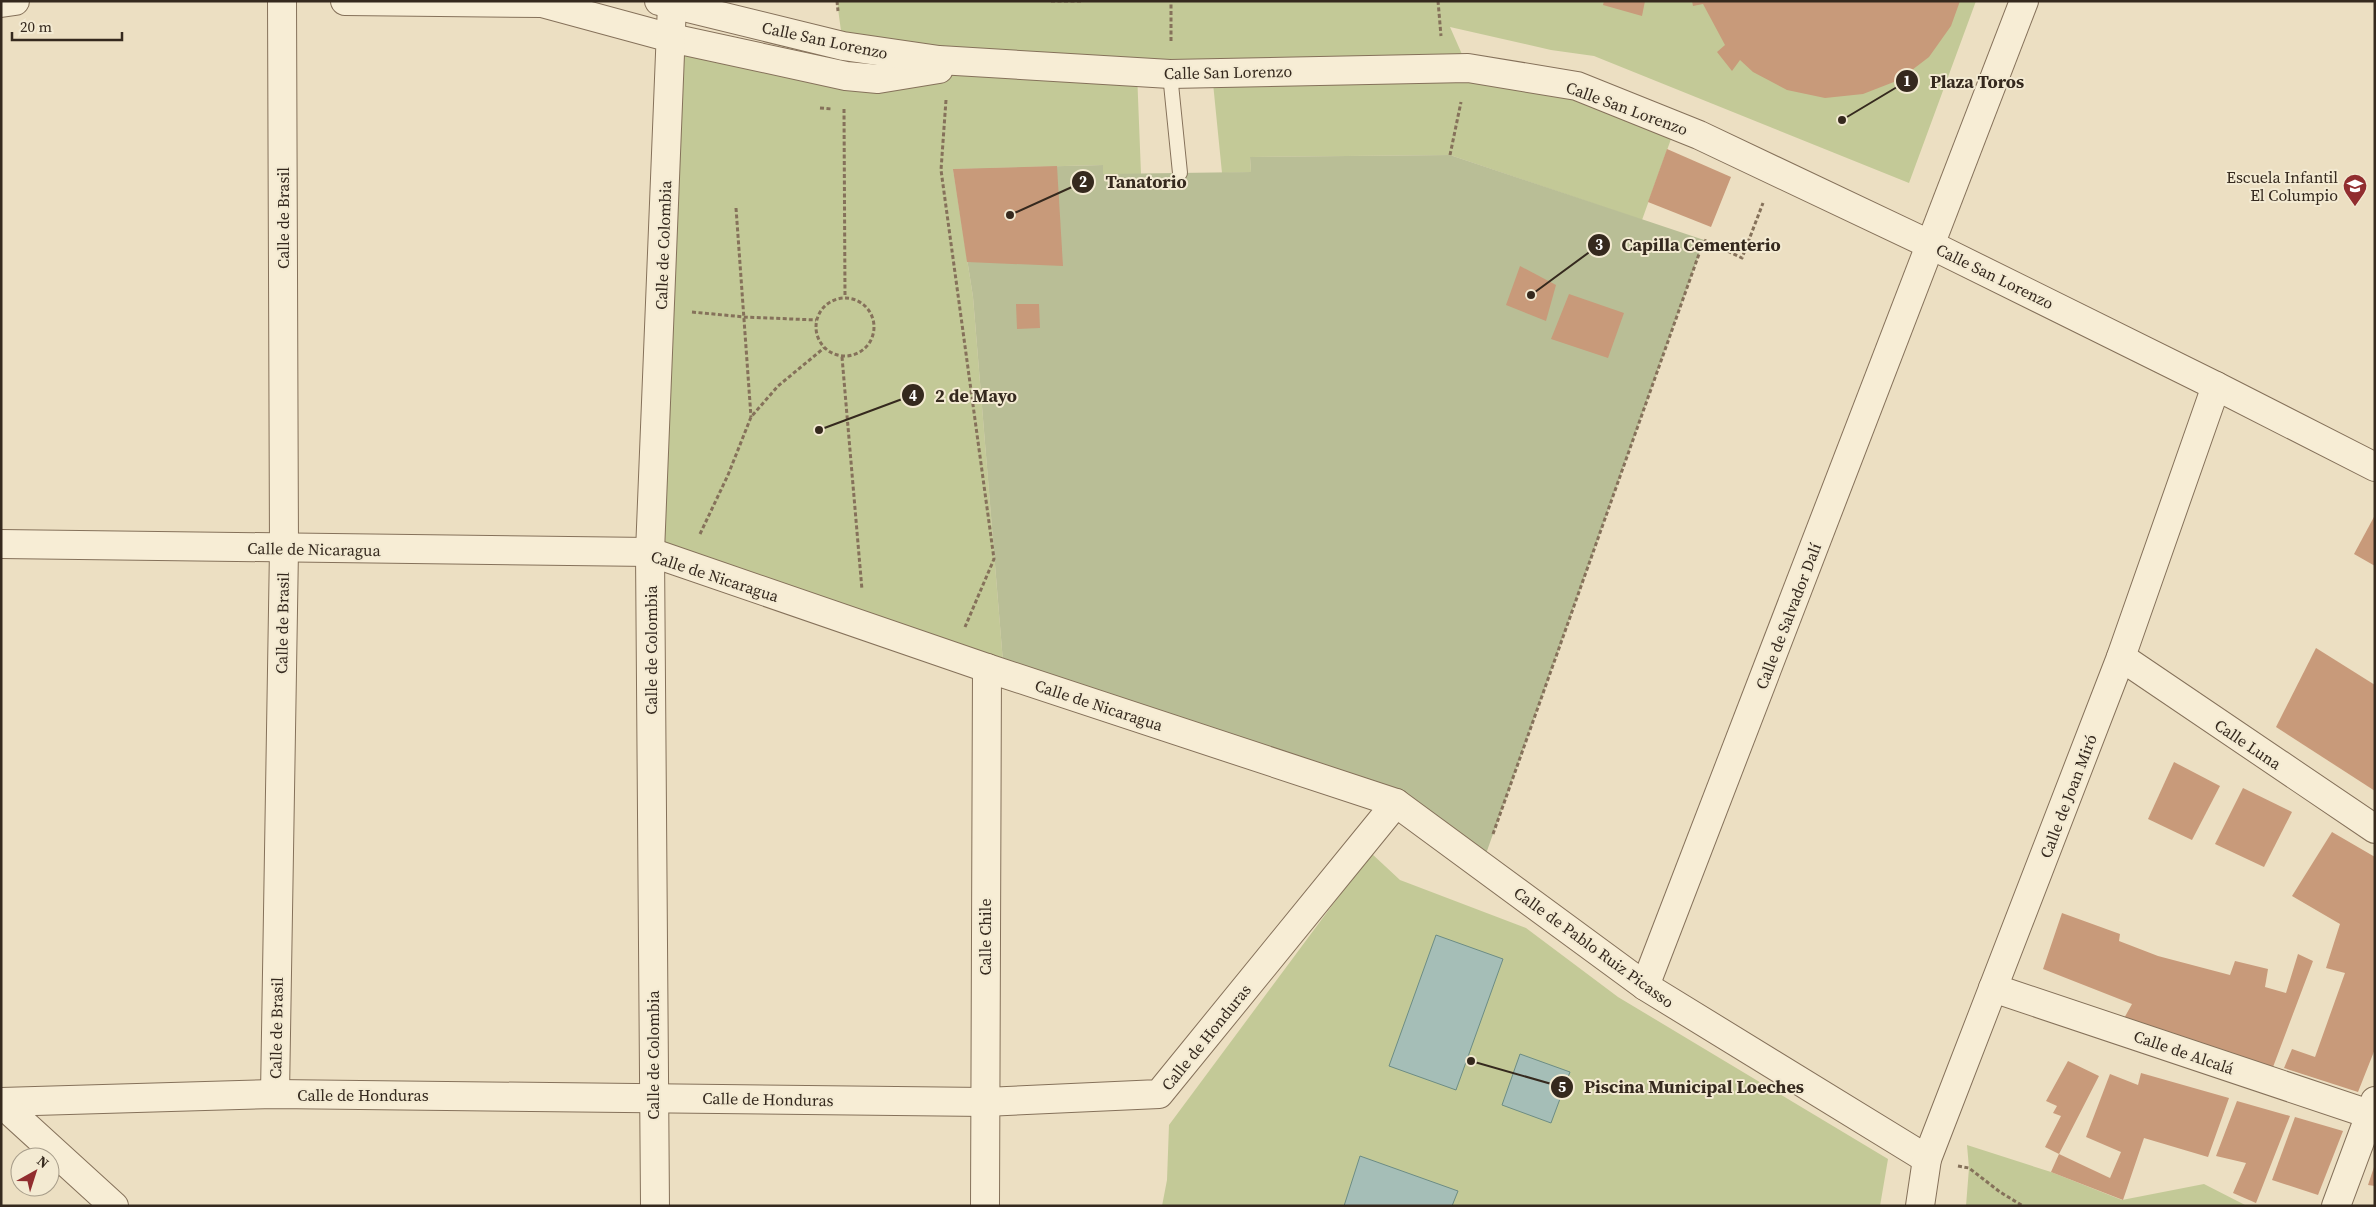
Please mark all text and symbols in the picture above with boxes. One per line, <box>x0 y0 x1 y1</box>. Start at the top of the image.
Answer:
scale bar <box>12 10 122 42</box>
text: 20 m <box>20 16 52 37</box>
street label: Calle San Lorenzo <box>760 16 890 64</box>
street label: Calle San Lorenzo <box>1164 60 1292 84</box>
callout: Plaza Toros <box>1894 65 2034 98</box>
text: Plaza Toros <box>1930 69 2024 94</box>
text: 1 <box>1903 70 1911 91</box>
street label: Calle San Lorenzo <box>1563 76 1691 140</box>
callout: Tanatorio <box>1070 165 1196 198</box>
place label: Escuela Infantil El Columpio <box>2226 166 2338 206</box>
street label: Calle de Brasil <box>272 167 294 269</box>
text: Tanatorio <box>1105 169 1187 194</box>
text: 2 <box>1079 171 1087 192</box>
school or university icon: Escuela Infantil El Columpio <box>2342 173 2368 207</box>
street label: Calle de Colombia <box>650 179 676 310</box>
callout: Capilla Cementerio <box>1586 229 1791 262</box>
text: Capilla Cementerio <box>1621 232 1781 257</box>
text: 3 <box>1595 234 1603 255</box>
street label: Calle San Lorenzo <box>1933 238 2058 314</box>
callout: 2 de Mayo <box>900 379 1027 412</box>
text: 2 de Mayo <box>935 383 1017 408</box>
text: 4 <box>909 385 917 406</box>
street label: Calle de Nicaragua <box>247 537 382 561</box>
street label: Calle de Salvador Dalí <box>1750 540 1826 692</box>
street label: Calle de Nicaragua <box>648 545 783 607</box>
street label: Calle de Brasil <box>270 572 294 674</box>
street label: Calle de Colombia <box>640 584 662 715</box>
street label: Calle de Nicaragua <box>1032 674 1167 736</box>
street label: Calle Luna <box>2210 714 2286 775</box>
street label: Calle de Joan Miró <box>2034 731 2102 861</box>
street label: Calle de Pablo Ruiz Picasso <box>1510 881 1679 1013</box>
street label: Calle Chile <box>974 898 996 976</box>
street label: Calle de Brasil <box>264 977 288 1079</box>
street label: Calle de Honduras <box>1156 979 1256 1095</box>
street label: Calle de Colombia <box>642 989 664 1120</box>
street label: Calle de Alcalá <box>2131 1025 2238 1080</box>
callout: Piscina Municipal Loeches <box>1549 1070 1814 1103</box>
text: Piscina Municipal Loeches <box>1584 1074 1804 1099</box>
text: 5 <box>1558 1076 1566 1097</box>
street label: Calle de Honduras <box>297 1084 429 1106</box>
street label: Calle de Honduras <box>702 1087 834 1111</box>
north arrow <box>10 1147 60 1197</box>
text: N <box>33 1151 53 1173</box>

